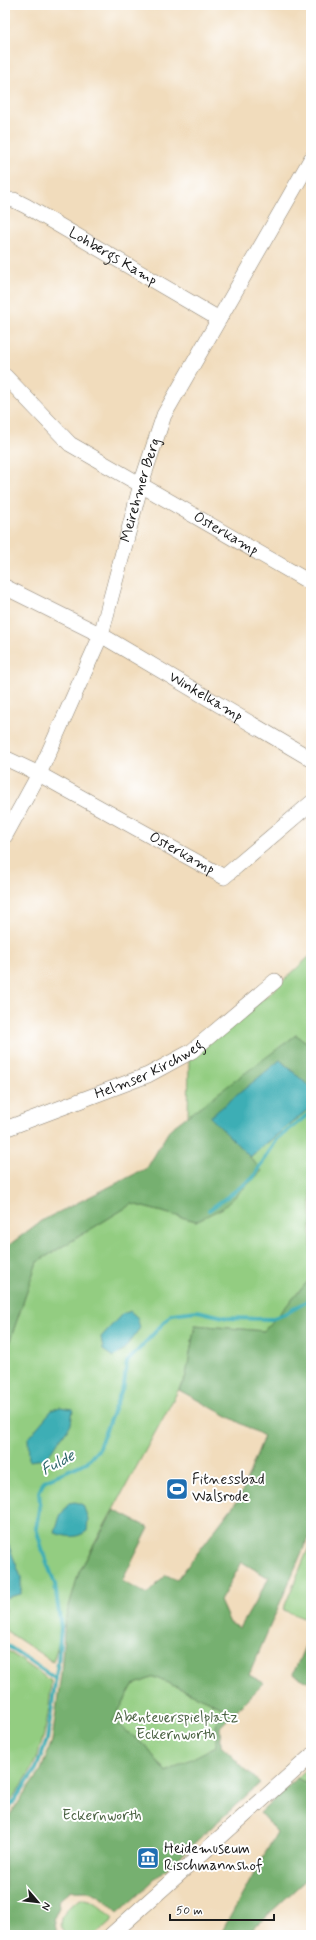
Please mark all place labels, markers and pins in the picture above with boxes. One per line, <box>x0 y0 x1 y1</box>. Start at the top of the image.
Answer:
place label: Fitnessbad Walsrode <box>192 1470 265 1507</box>
sports icon: Fitnessbad Walsrode <box>164 1476 190 1502</box>
place label: Heidemuseum Rischmannshof <box>164 1839 262 1876</box>
museum icon: Heidemuseum Rischmannshof <box>135 1845 161 1871</box>

